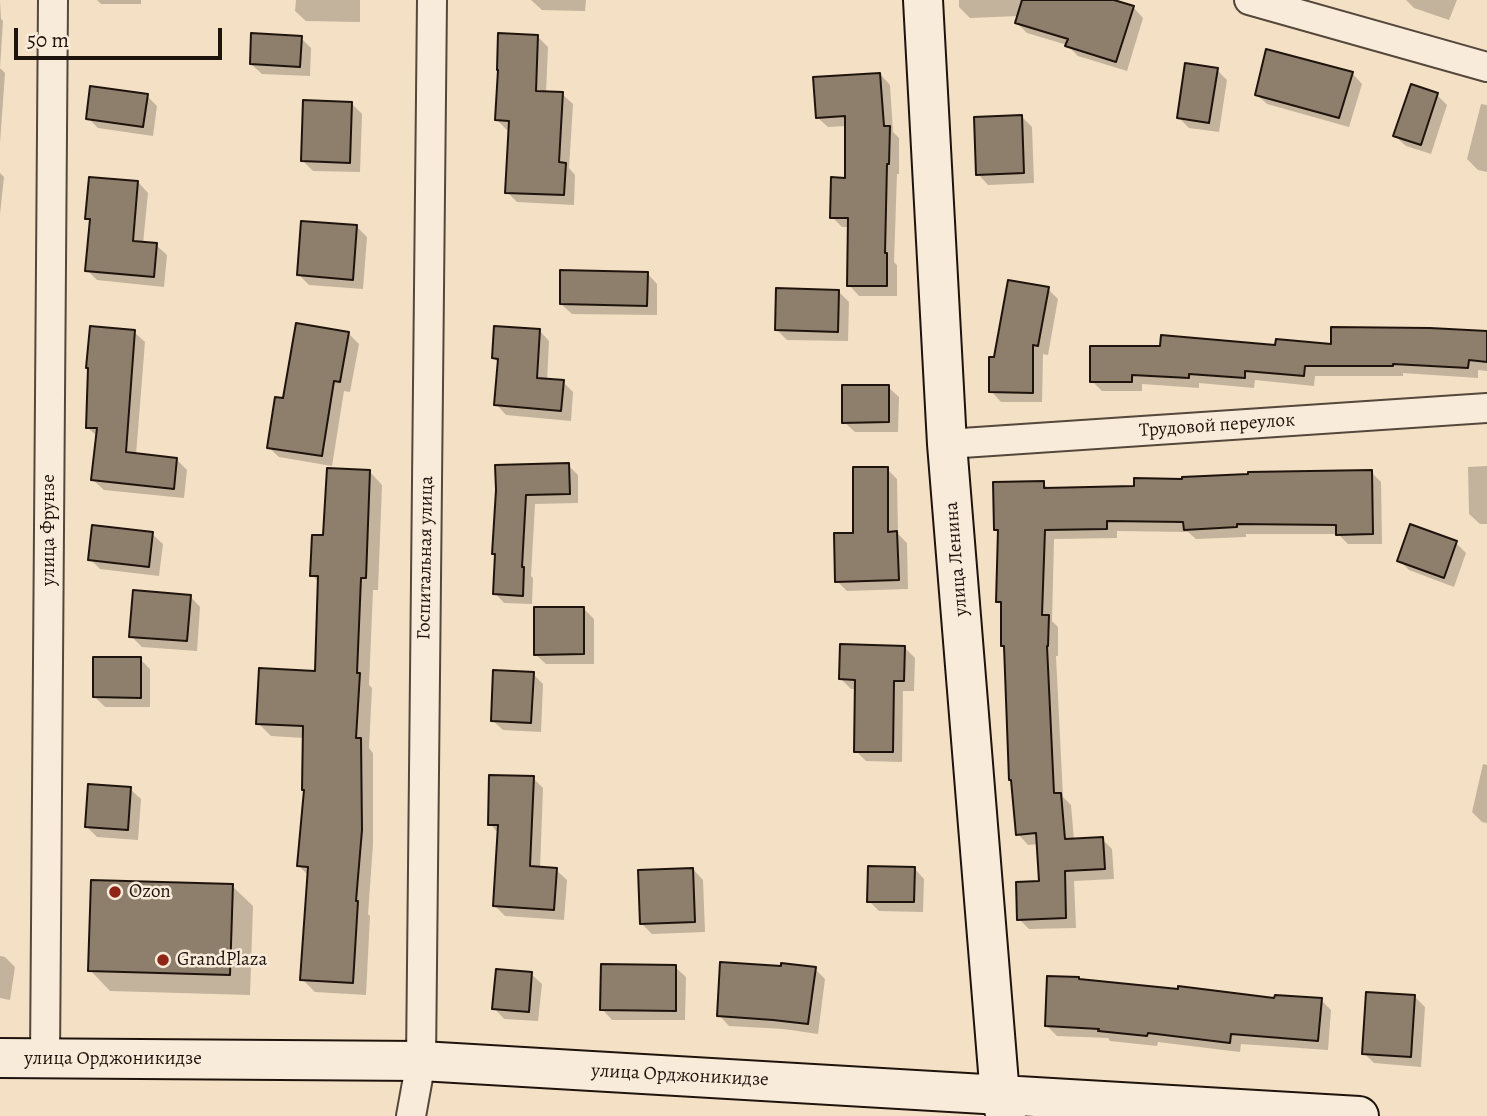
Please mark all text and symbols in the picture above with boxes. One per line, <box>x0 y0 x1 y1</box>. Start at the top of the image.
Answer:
scale bar <box>18 14 226 58</box>
text: 50 m <box>27 26 69 54</box>
street label: Трудовой переулок <box>1138 409 1296 443</box>
street label: улица Фрунзе <box>38 474 60 586</box>
street label: Госпитальная улица <box>413 476 439 640</box>
street label: улица Ленина <box>941 501 973 617</box>
place label: Ozon <box>129 881 171 903</box>
marker: Ozon <box>107 884 123 900</box>
place label: GrandPlaza <box>177 949 267 971</box>
marker: GrandPlaza <box>155 952 171 968</box>
street label: улица Орджоникидзе <box>24 1048 202 1070</box>
street label: улица Орджоникидзе <box>591 1060 769 1092</box>

